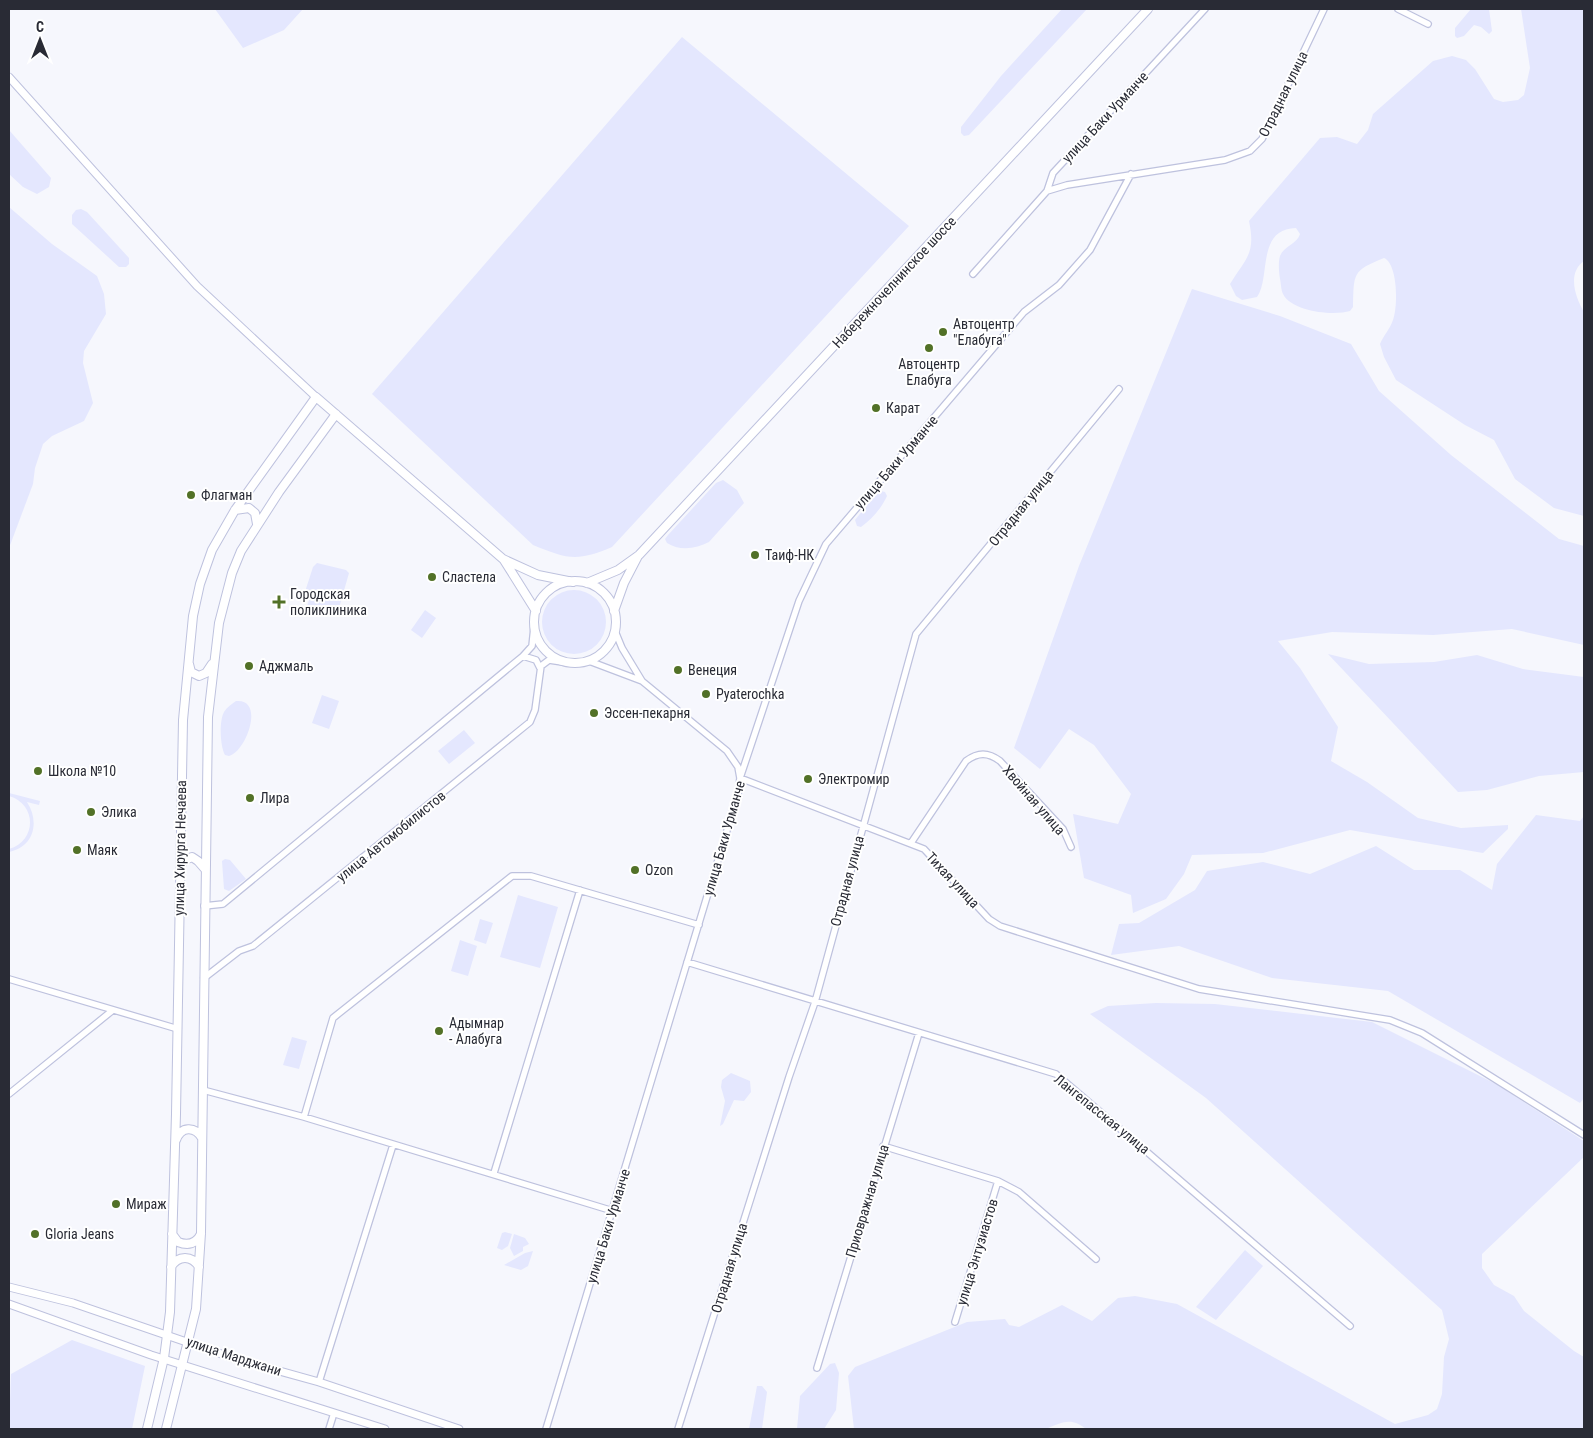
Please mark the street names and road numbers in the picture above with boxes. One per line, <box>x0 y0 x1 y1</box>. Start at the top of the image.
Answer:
street label: Отрадная улица <box>1255 49 1311 139</box>
street label: улица Баки Урманче <box>1059 68 1152 166</box>
street label: Набережночелнинское шоссе <box>829 213 959 351</box>
street label: улица Баки Урманче <box>851 412 941 512</box>
street label: Отрадная улица <box>985 467 1057 549</box>
street label: Хвойная улица <box>1000 762 1068 838</box>
street label: улица Баки Урманче <box>700 778 748 897</box>
street label: улица Хирурга Нечаева <box>171 780 189 916</box>
street label: улица Автомобилистов <box>333 787 449 885</box>
street label: Отрадная улица <box>827 834 867 928</box>
street label: Тихая улица <box>923 849 983 911</box>
street label: Лангепасская улица <box>1051 1071 1153 1157</box>
street label: Приовражная улица <box>842 1143 892 1259</box>
street label: улица Баки Урманче <box>583 1167 633 1285</box>
street label: улица Энтузиастов <box>953 1197 1001 1307</box>
street label: Отрадная улица <box>708 1221 750 1315</box>
street label: улица Марджани <box>185 1333 283 1379</box>

